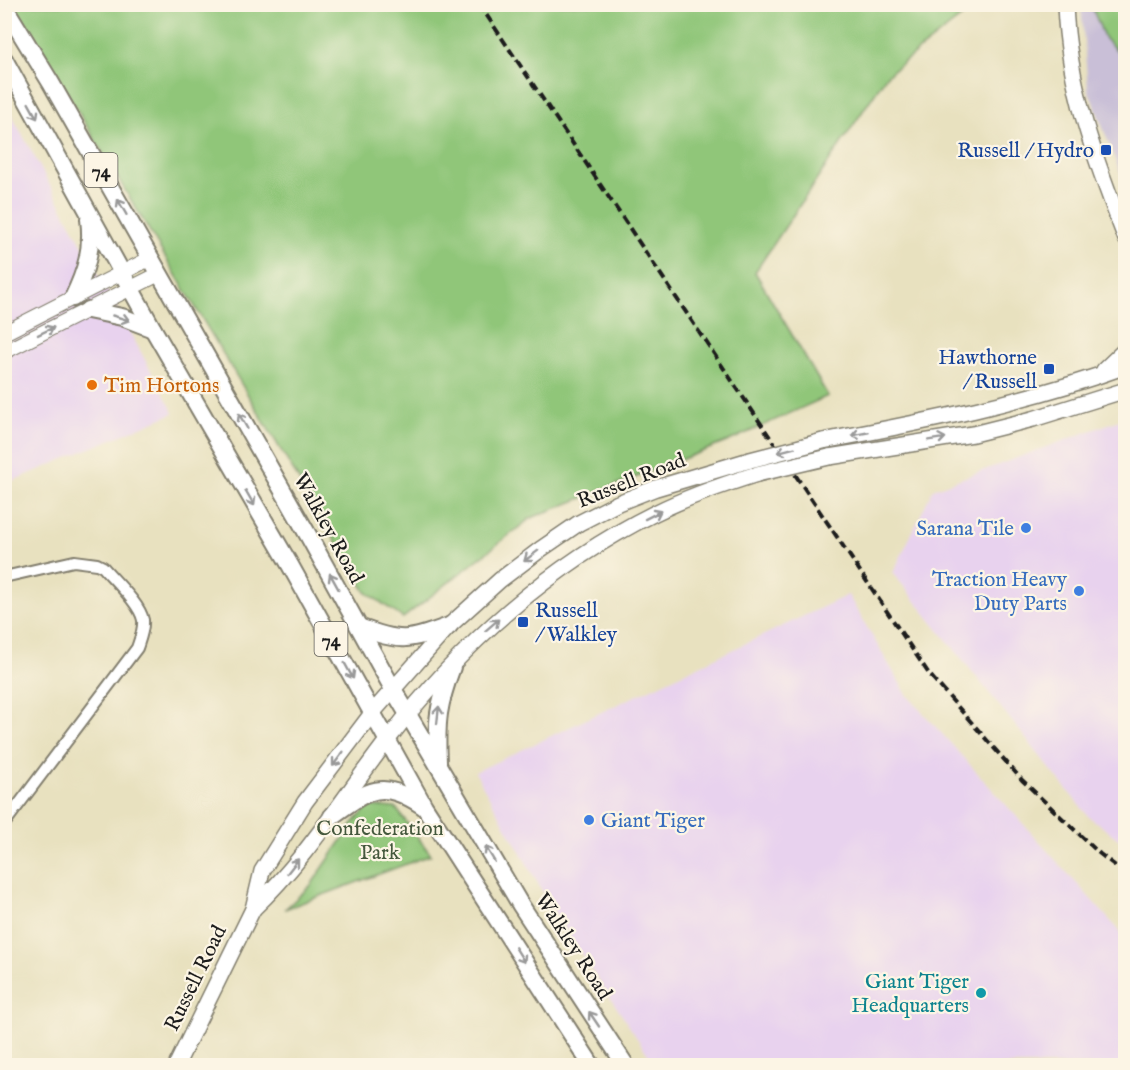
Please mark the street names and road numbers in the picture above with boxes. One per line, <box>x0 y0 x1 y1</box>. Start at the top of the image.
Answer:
road number: 74 <box>84 153 118 187</box>
street label: Russell Road <box>573 447 691 515</box>
street label: Walkley Road <box>286 469 370 590</box>
road number: 74 <box>314 622 348 656</box>
street label: Walkley Road <box>528 888 618 1006</box>
street label: Russell Road <box>159 920 234 1036</box>

